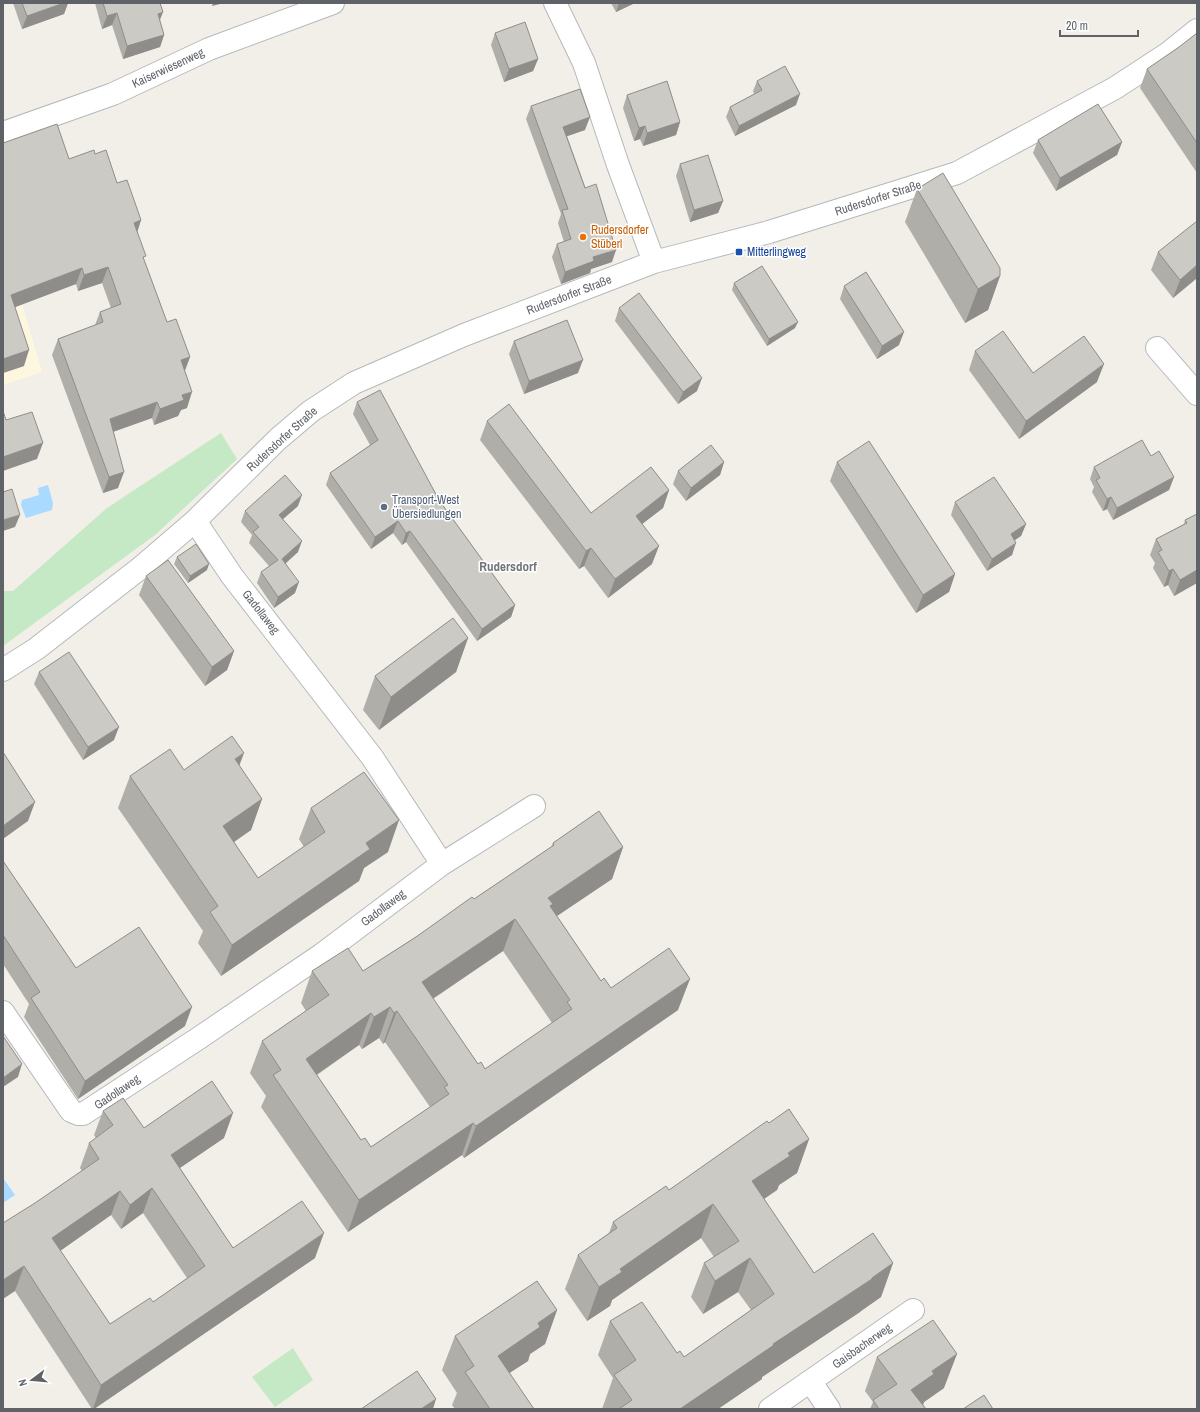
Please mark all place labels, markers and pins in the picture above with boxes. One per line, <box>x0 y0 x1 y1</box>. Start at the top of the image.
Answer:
place label: Rudersdorfer Stüberl <box>591 222 649 252</box>
marker: Rudersdorfer Stüberl <box>578 232 588 242</box>
place label: Mitterlingweg <box>747 244 807 260</box>
marker: Mitterlingweg <box>734 247 744 257</box>
place label: Transport-West Übersiedlungen <box>392 492 461 522</box>
marker: Transport-West Übersiedlungen <box>379 502 389 512</box>

